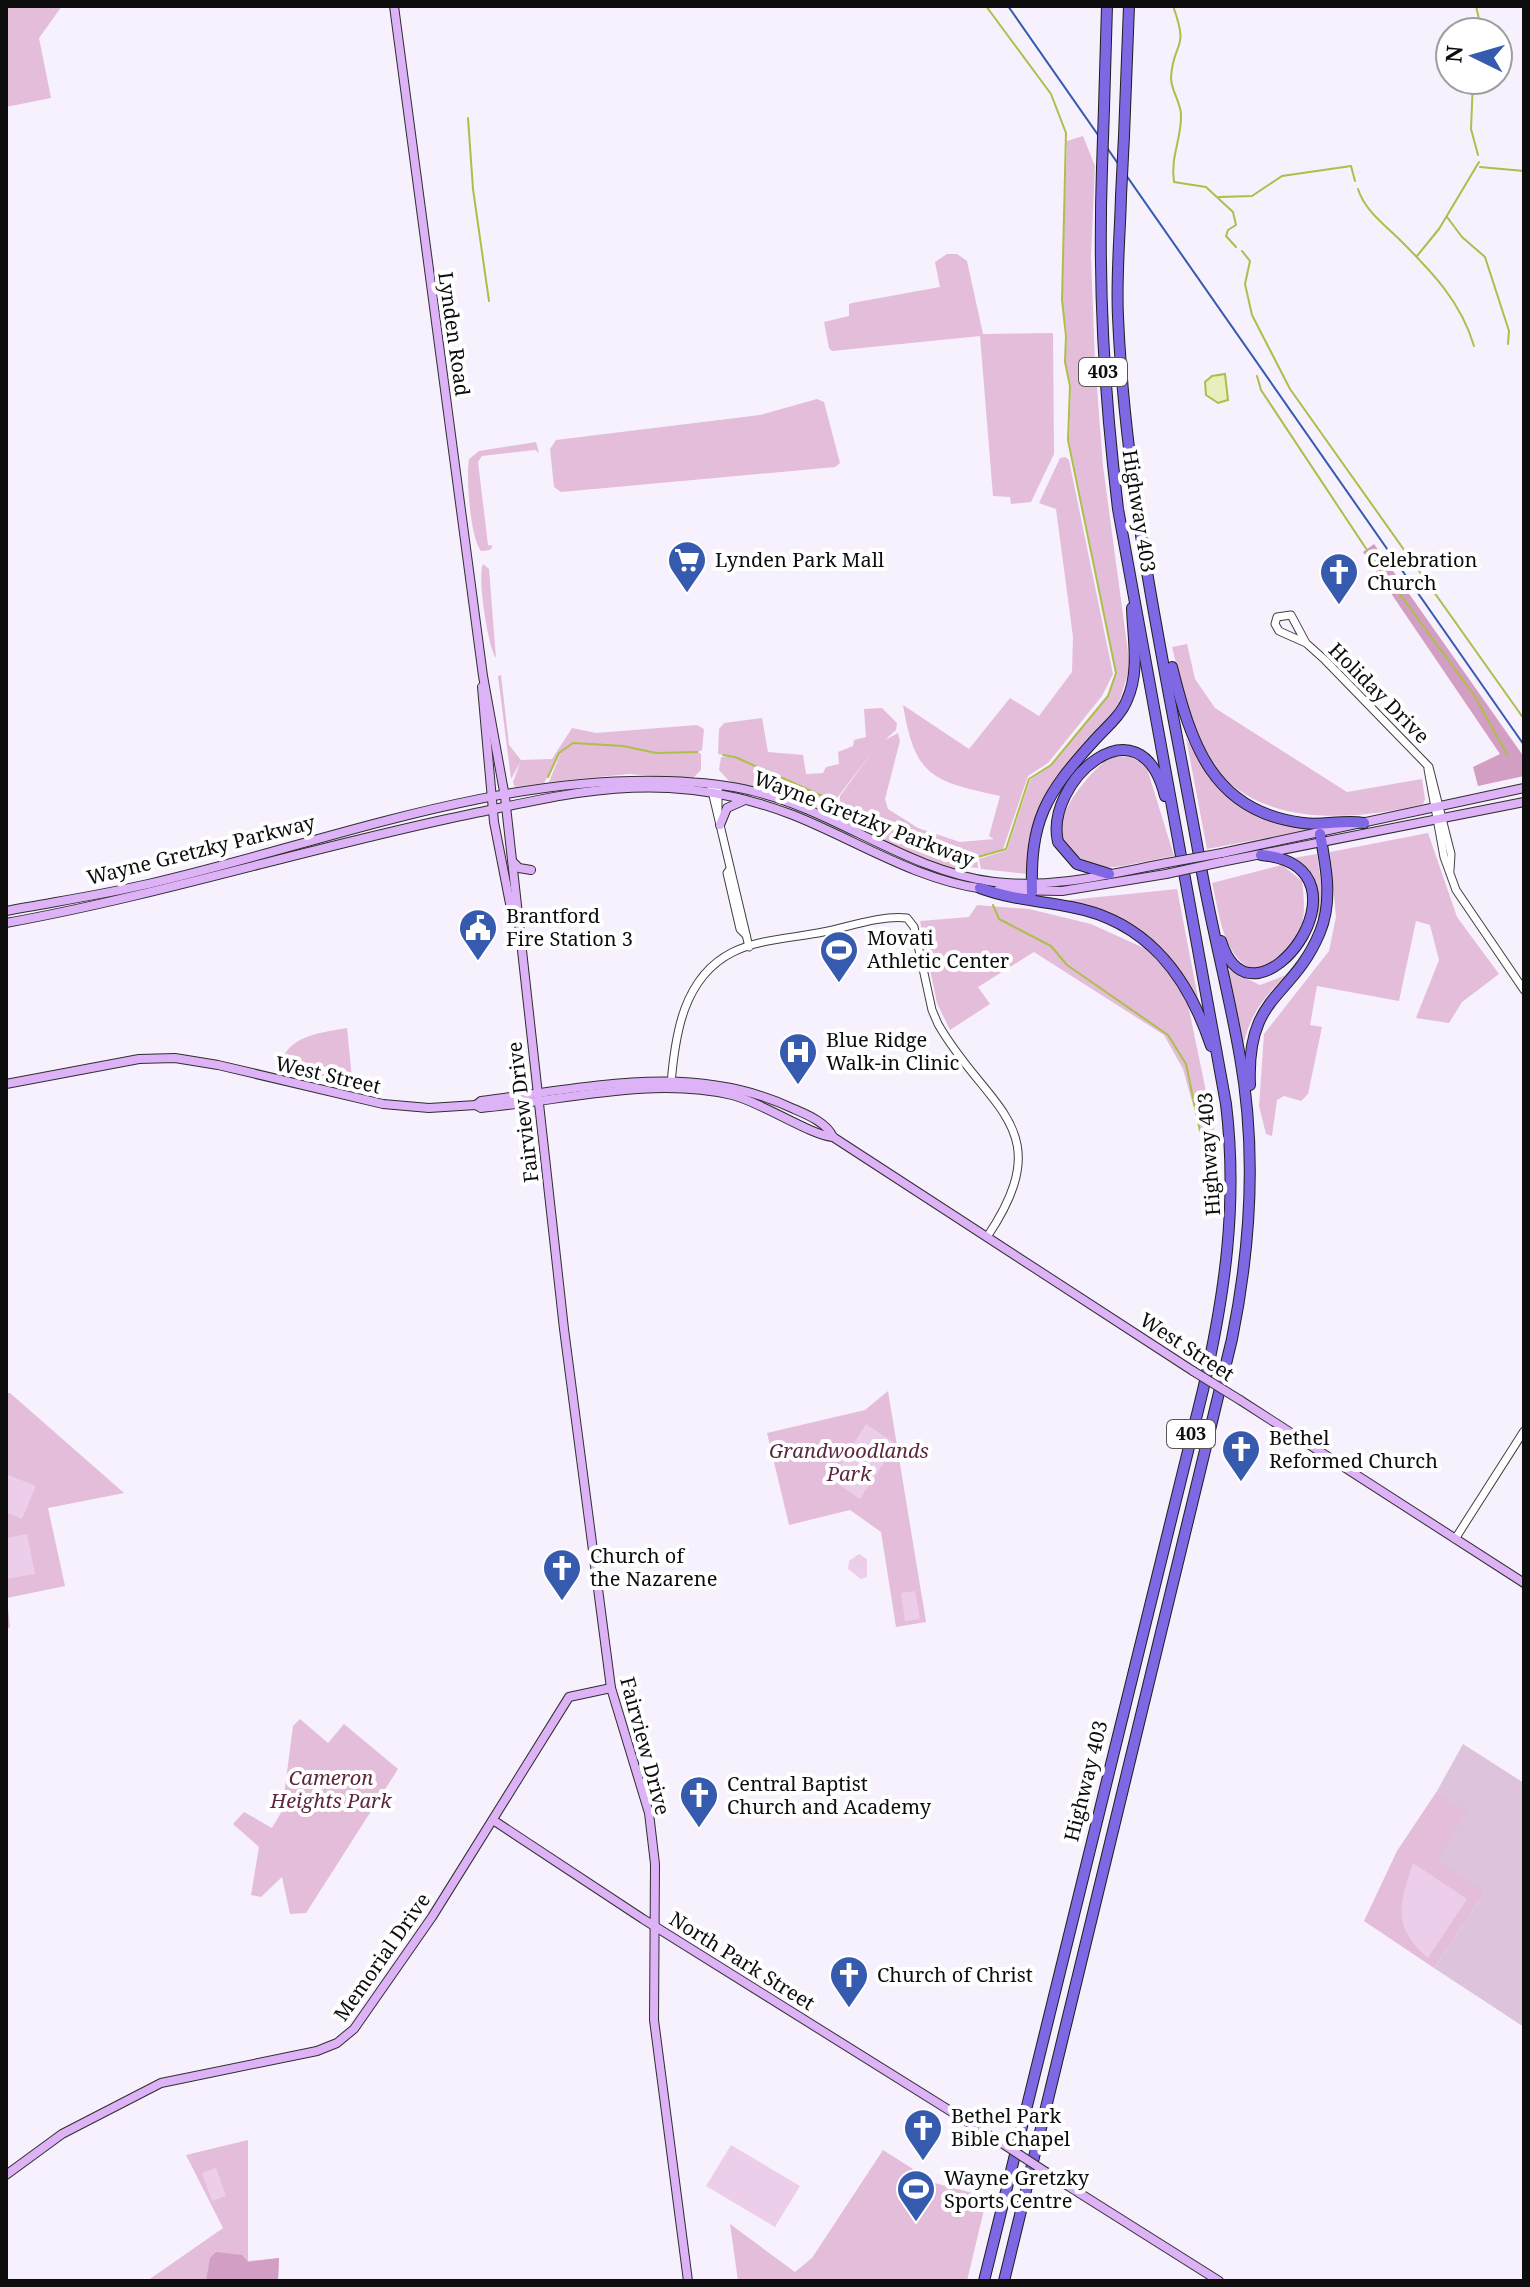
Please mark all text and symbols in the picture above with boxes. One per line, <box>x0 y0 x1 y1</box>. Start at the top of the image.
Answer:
north arrow <box>1434 16 1514 96</box>
text: N <box>1437 44 1469 64</box>
street label: Lynden Road <box>432 270 477 398</box>
road number: 403 <box>1079 358 1127 386</box>
street label: Highway 403 <box>1116 448 1163 574</box>
supermarket icon: Lynden Park Mall <box>666 539 708 594</box>
place label: Lynden Park Mall <box>715 546 884 573</box>
place label: Celebration Church <box>1367 546 1477 596</box>
church icon: Celebration Church <box>1318 551 1360 606</box>
street label: Holiday Drive <box>1323 636 1436 749</box>
street label: Wayne Gretzky Parkway <box>750 764 979 873</box>
street label: Wayne Gretzky Parkway <box>84 808 318 891</box>
place label: Brantford Fire Station 3 <box>506 902 633 952</box>
public building icon: Brantford Fire Station 3 <box>457 907 499 962</box>
place label: Movati Athletic Center <box>867 924 1010 974</box>
sports icon: Movati Athletic Center <box>818 929 860 984</box>
place label: Blue Ridge Walk-in Clinic <box>826 1026 960 1076</box>
hospital icon: Blue Ridge Walk-in Clinic <box>777 1031 819 1086</box>
street label: Fairview Drive <box>500 1040 545 1184</box>
street label: West Street <box>273 1049 384 1100</box>
street label: Highway 403 <box>1191 1091 1226 1217</box>
street label: West Street <box>1135 1306 1240 1387</box>
road number: 403 <box>1167 1420 1215 1448</box>
place label: Bethel Reformed Church <box>1269 1424 1438 1474</box>
church icon: Bethel Reformed Church <box>1220 1428 1262 1483</box>
park label: Grandwoodlands Park <box>769 1437 929 1487</box>
place label: Church of the Nazarene <box>590 1542 717 1592</box>
church icon: Church of the Nazarene <box>541 1547 583 1602</box>
street label: Fairview Drive <box>614 1674 677 1818</box>
street label: Highway 403 <box>1057 1718 1114 1844</box>
park label: Cameron Heights Park <box>269 1764 392 1814</box>
place label: Central Baptist Church and Academy <box>727 1770 932 1820</box>
church icon: Central Baptist Church and Academy <box>678 1774 720 1829</box>
street label: Memorial Drive <box>327 1887 436 2026</box>
street label: North Park Street <box>664 1905 820 2016</box>
church icon: Church of Christ <box>828 1954 870 2009</box>
place label: Church of Christ <box>877 1961 1033 1988</box>
place label: Bethel Park Bible Chapel <box>951 2102 1070 2152</box>
church icon: Bethel Park Bible Chapel <box>902 2107 944 2162</box>
place label: Wayne Gretzky Sports Centre <box>944 2164 1090 2214</box>
sports icon: Wayne Gretzky Sports Centre <box>895 2168 937 2223</box>

